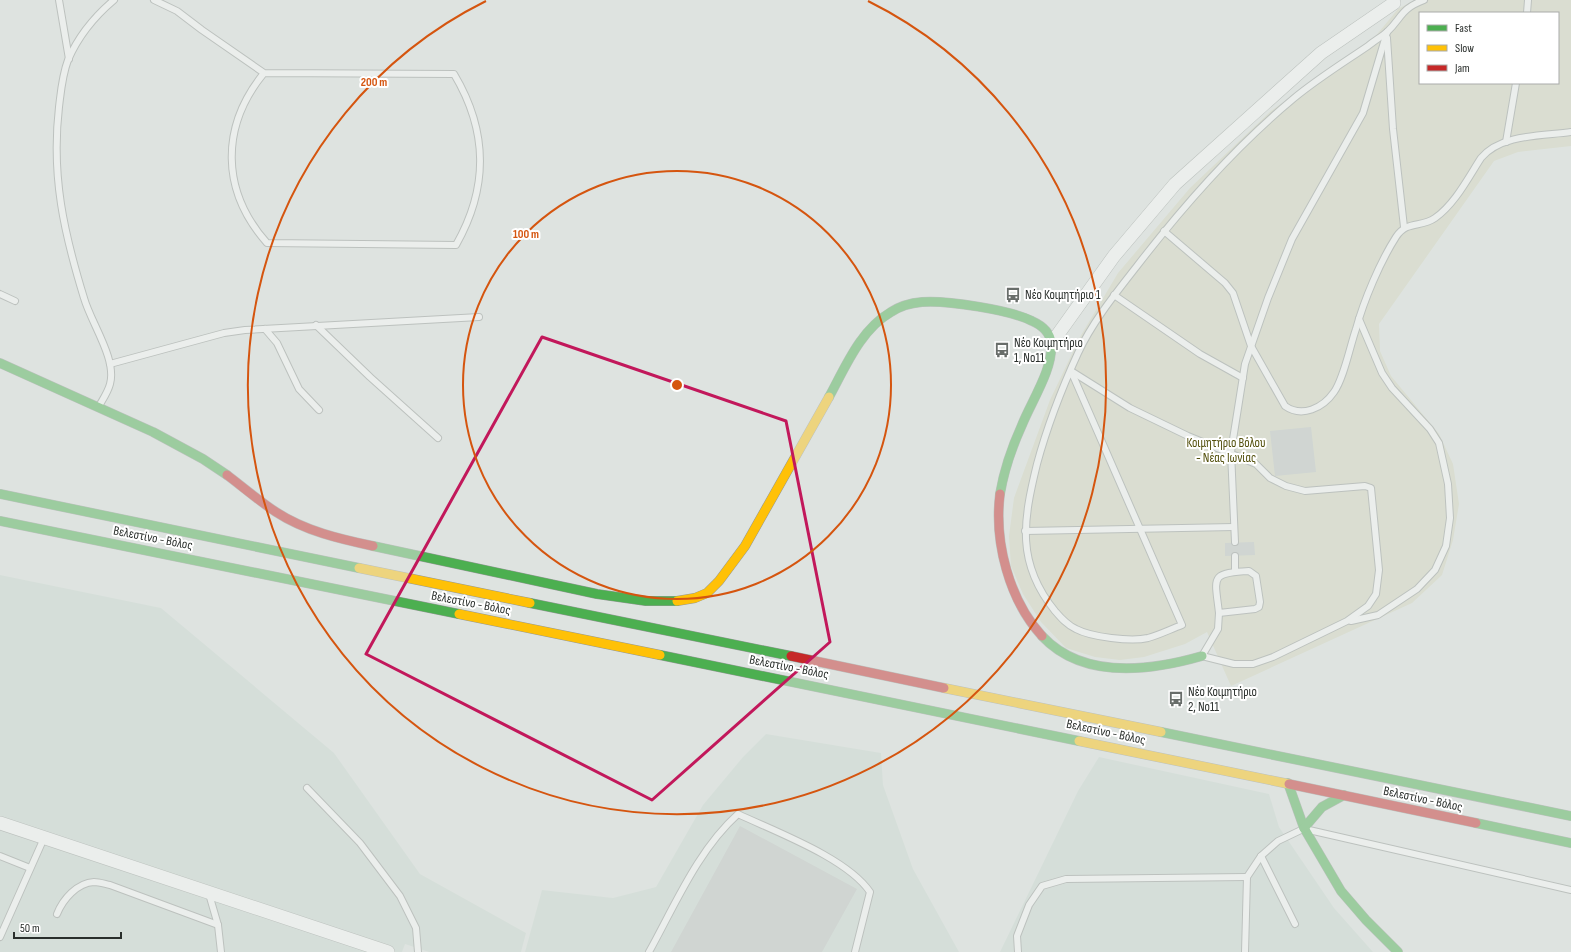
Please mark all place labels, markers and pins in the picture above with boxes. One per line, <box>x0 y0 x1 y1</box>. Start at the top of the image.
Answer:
bus stop icon: Νέο Κοιμητήριο 1 <box>1004 286 1022 304</box>
place label: Νέο Κοιμητήριο 1 <box>1025 287 1101 303</box>
place label: Νέο Κοιμητήριο 1, Νο11 <box>1014 335 1083 366</box>
bus stop icon: Νέο Κοιμητήριο 1, Νο11 <box>993 341 1011 359</box>
centre of rings <box>670 378 684 392</box>
place label: Νέο Κοιμητήριο 2, Νο11 <box>1188 684 1257 715</box>
bus stop icon: Νέο Κοιμητήριο 2, Νο11 <box>1167 690 1185 708</box>

